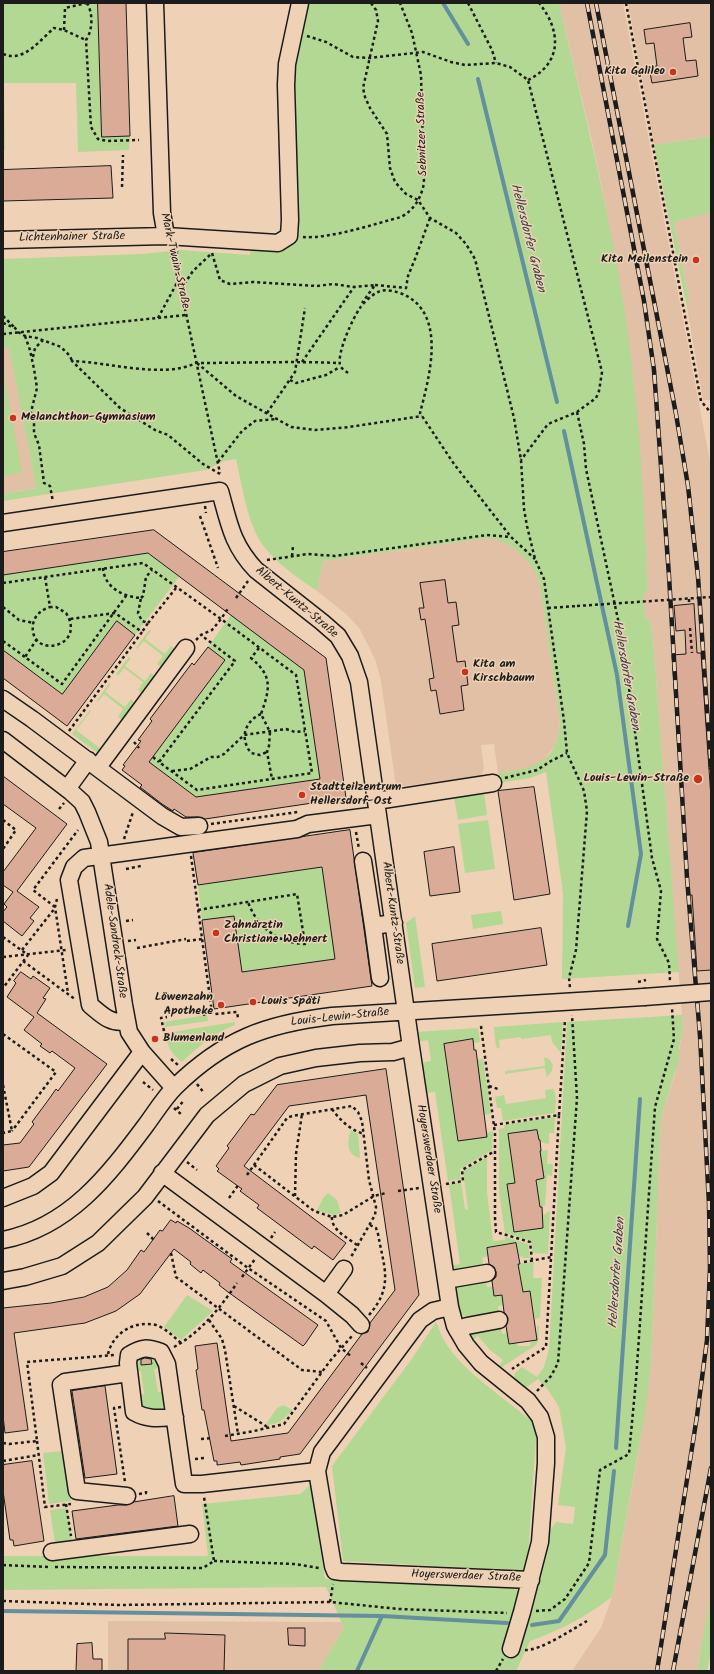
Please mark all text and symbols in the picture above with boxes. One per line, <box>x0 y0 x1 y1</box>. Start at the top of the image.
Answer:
place label: Kita Galileo <box>604 65 665 79</box>
marker: Kita Galileo <box>668 67 678 77</box>
street label: Sebnitzer Straße <box>414 92 432 176</box>
water label: Hellersdorfer Graben <box>506 182 548 294</box>
street label: Mark-Twain-Straße <box>156 212 192 310</box>
street label: Lichtenhainer Straße <box>19 230 125 246</box>
place label: Kita Meilenstein <box>601 253 688 267</box>
marker: Kita Meilenstein <box>691 255 701 265</box>
place label: Melanchthon-Gymnasium <box>21 411 156 425</box>
marker: Melanchthon-Gymnasium <box>8 413 18 423</box>
street label: Albert-Kuntz-Straße <box>252 564 340 642</box>
water label: Hellersdorfer Graben <box>608 619 642 731</box>
place label: Kita am Kirschbaum <box>473 658 534 686</box>
marker: Kita am Kirschbaum <box>460 667 470 677</box>
place label: Louis-Lewin-Straße <box>583 772 689 786</box>
marker: Louis-Lewin-Straße <box>692 773 704 785</box>
place label: Stadtteilzentrum Hellersdorf-Ost <box>310 781 401 809</box>
marker: Stadtteilzentrum Hellersdorf-Ost <box>297 790 307 800</box>
street label: Albert-Kuntz-Straße <box>378 861 406 965</box>
street label: Adele-Sandrock-Straße <box>99 883 129 999</box>
place label: Zahnärztin Christiane Wehnert <box>224 919 327 947</box>
marker: Zahnärztin Christiane Wehnert <box>211 928 221 938</box>
place label: Löwenzahn Apotheke <box>155 991 213 1019</box>
place label: Louis Späti <box>261 995 320 1009</box>
marker: Louis Späti <box>248 997 258 1007</box>
marker: Löwenzahn Apotheke <box>216 1000 226 1010</box>
street label: Louis-Lewin-Straße <box>290 1006 390 1030</box>
place label: Blumenland <box>163 1032 224 1046</box>
marker: Blumenland <box>150 1034 160 1044</box>
street label: Hoyerswerdaer Straße <box>412 1104 444 1214</box>
water label: Hellersdorfer Graben <box>606 1217 630 1329</box>
street label: Hoyerswerdaer Straße <box>411 1568 521 1586</box>

